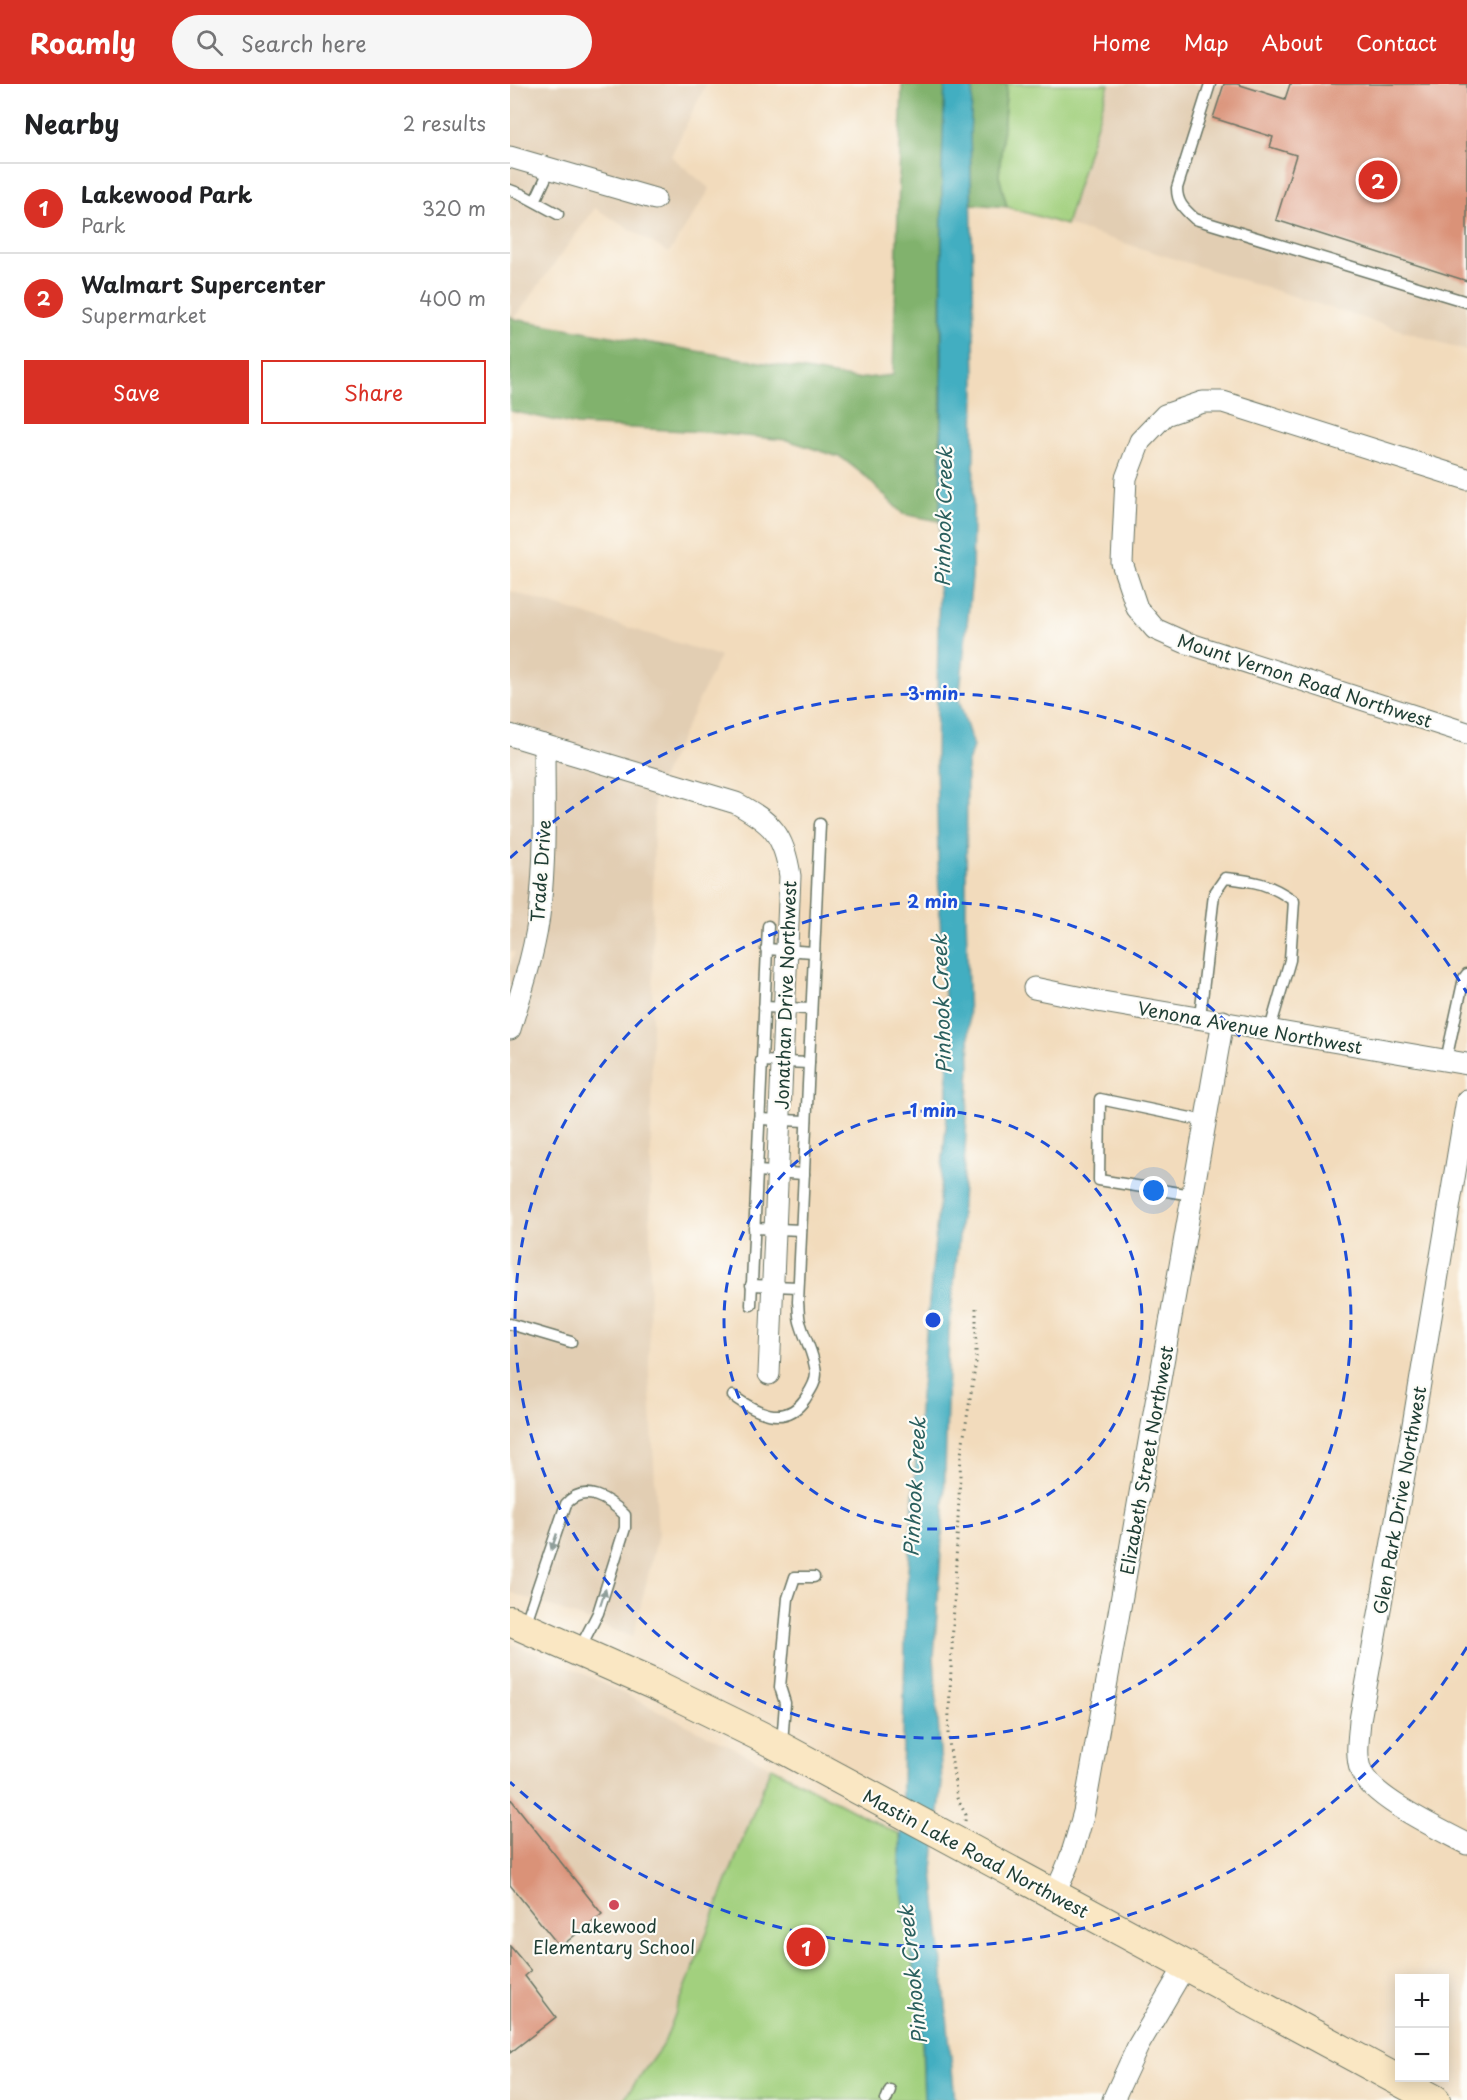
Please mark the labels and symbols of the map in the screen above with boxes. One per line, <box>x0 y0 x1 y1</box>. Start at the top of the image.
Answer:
pin: 2 <box>1358 158 1398 202</box>
water label: Pinhook Creek <box>927 446 959 587</box>
street label: Mount Vernon Road Northwest <box>1174 626 1436 734</box>
text: 3 min <box>908 679 958 706</box>
street label: Trade Drive <box>523 819 557 923</box>
street label: Jonathan Drive Northwest <box>768 880 802 1110</box>
text: 2 min <box>908 887 958 914</box>
water label: Pinhook Creek <box>924 933 958 1074</box>
street label: Venona Avenue Northwest <box>1136 994 1364 1060</box>
text: 1 min <box>910 1096 956 1123</box>
your location <box>1139 1176 1168 1205</box>
centre of rings <box>923 1310 943 1330</box>
street label: Elizabeth Street Northwest <box>1113 1343 1179 1577</box>
street label: Glen Park Drive Northwest <box>1366 1384 1432 1616</box>
water label: Pinhook Creek <box>895 1416 933 1557</box>
one-way arrow <box>548 1533 558 1551</box>
one-way arrow <box>599 1588 608 1606</box>
street label: Mastin Lake Road Northwest <box>858 1782 1094 1924</box>
marker: Lakewood Elementary School <box>607 1898 621 1912</box>
water label: Pinhook Creek <box>890 1903 934 2046</box>
place label: Lakewood Elementary School <box>533 1912 695 1960</box>
pin: 1 <box>786 1924 826 1970</box>

